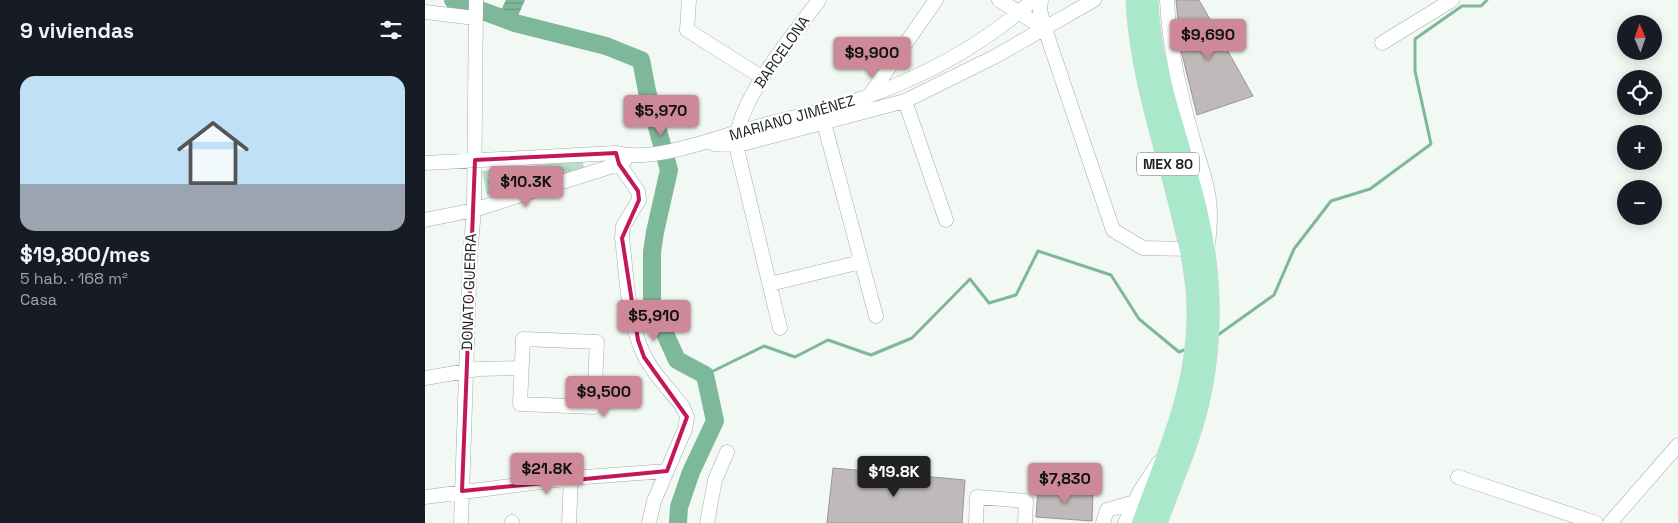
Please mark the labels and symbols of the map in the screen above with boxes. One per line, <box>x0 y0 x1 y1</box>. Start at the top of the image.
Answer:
street label: BARCELONA <box>750 11 814 92</box>
north arrow <box>1617 15 1663 60</box>
pin: $9,690 <box>1167 18 1249 61</box>
pin: $9,900 <box>831 36 913 79</box>
street label: MARIANO JIMÉNEZ <box>727 90 857 145</box>
pin: $5,970 <box>620 94 702 137</box>
road number: MEX 80 <box>1137 152 1199 175</box>
pin: $10.3K <box>485 166 567 208</box>
street label: DONATO GUERRA <box>457 233 480 351</box>
pin: $5,910 <box>613 300 695 342</box>
pin: $9,500 <box>563 376 645 418</box>
pin: $21.8K <box>506 452 588 495</box>
pin: $19.8K <box>853 456 935 498</box>
pin: $7,830 <box>1024 462 1106 505</box>

